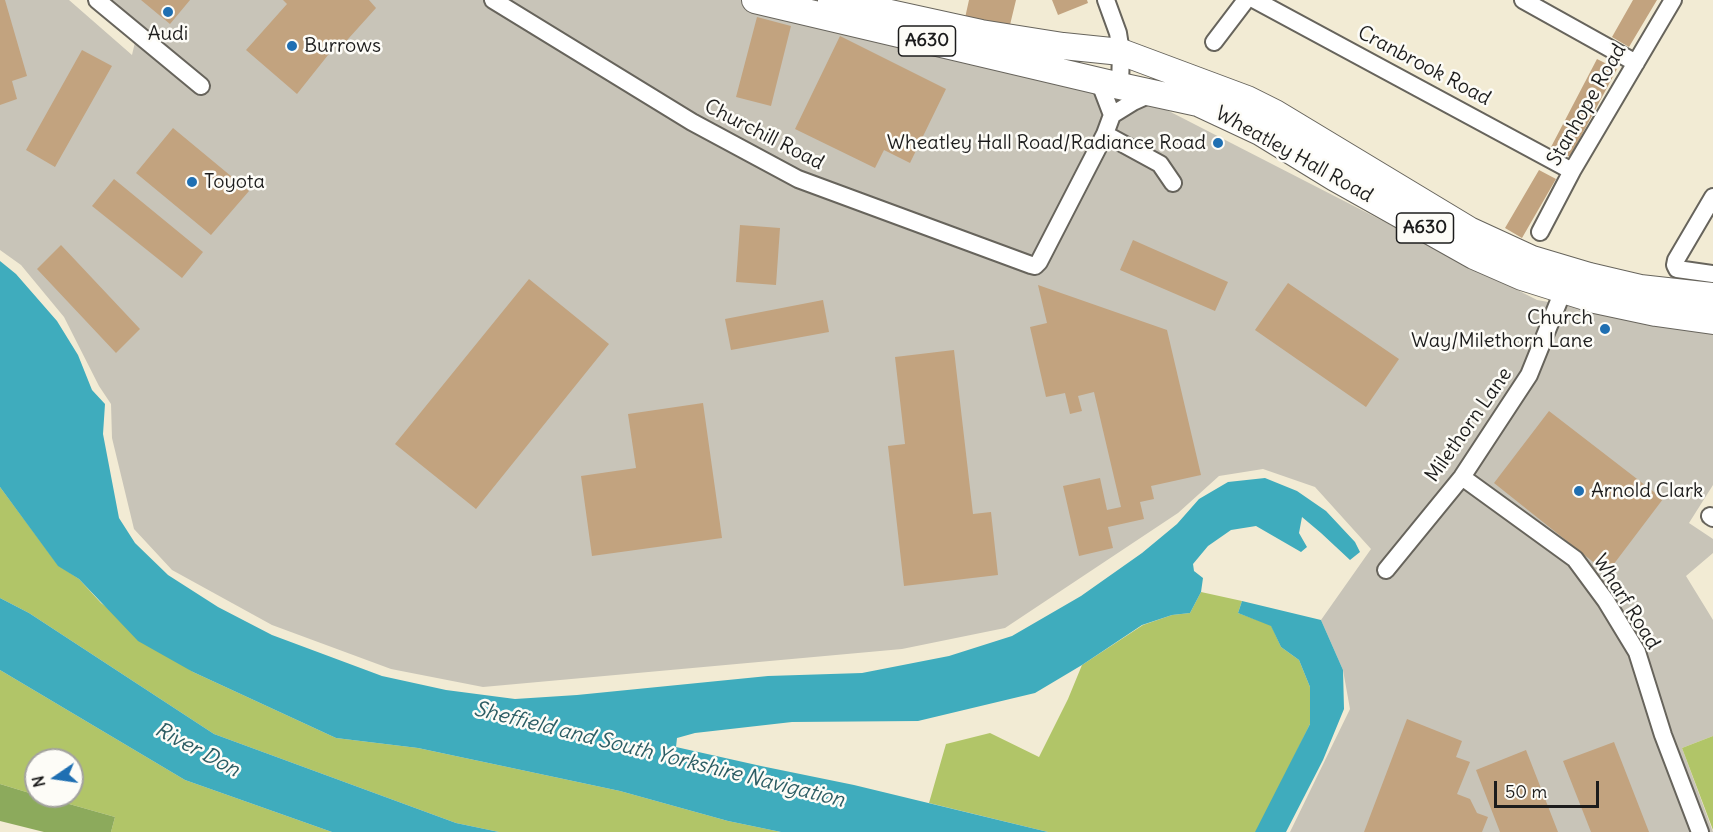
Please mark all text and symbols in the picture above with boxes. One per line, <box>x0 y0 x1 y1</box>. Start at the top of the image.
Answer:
marker: Audi <box>161 5 175 19</box>
street label: Cranbrook Road <box>1353 21 1495 111</box>
place label: Audi <box>148 22 188 46</box>
road number: A630 <box>898 26 956 56</box>
place label: Burrows <box>304 34 381 58</box>
marker: Burrows <box>285 39 299 53</box>
street label: Stanhope Road <box>1542 40 1632 170</box>
street label: Churchill Road <box>700 95 828 175</box>
street label: Wheatley Hall Road <box>1211 102 1377 208</box>
place label: Wheatley Hall Road/Radiance Road <box>887 131 1206 155</box>
marker: Wheatley Hall Road/Radiance Road <box>1211 136 1225 150</box>
place label: Toyota <box>204 170 265 194</box>
marker: Toyota <box>185 175 199 189</box>
road number: A630 <box>1396 213 1454 243</box>
place label: Church Way/Milethorn Lane <box>1411 306 1593 353</box>
marker: Church Way/Milethorn Lane <box>1598 322 1612 336</box>
street label: Milethorn Lane <box>1421 363 1517 487</box>
place label: Arnold Clark <box>1591 479 1703 503</box>
marker: Arnold Clark <box>1572 484 1586 498</box>
street label: Wharf Road <box>1587 550 1665 654</box>
water label: Sheffield and South Yorkshire Navigation <box>471 697 847 813</box>
water label: River Don <box>150 717 244 783</box>
north arrow <box>24 748 84 808</box>
scale bar <box>1497 769 1602 807</box>
text: N <box>27 774 49 789</box>
text: 50 m <box>1505 780 1547 803</box>

